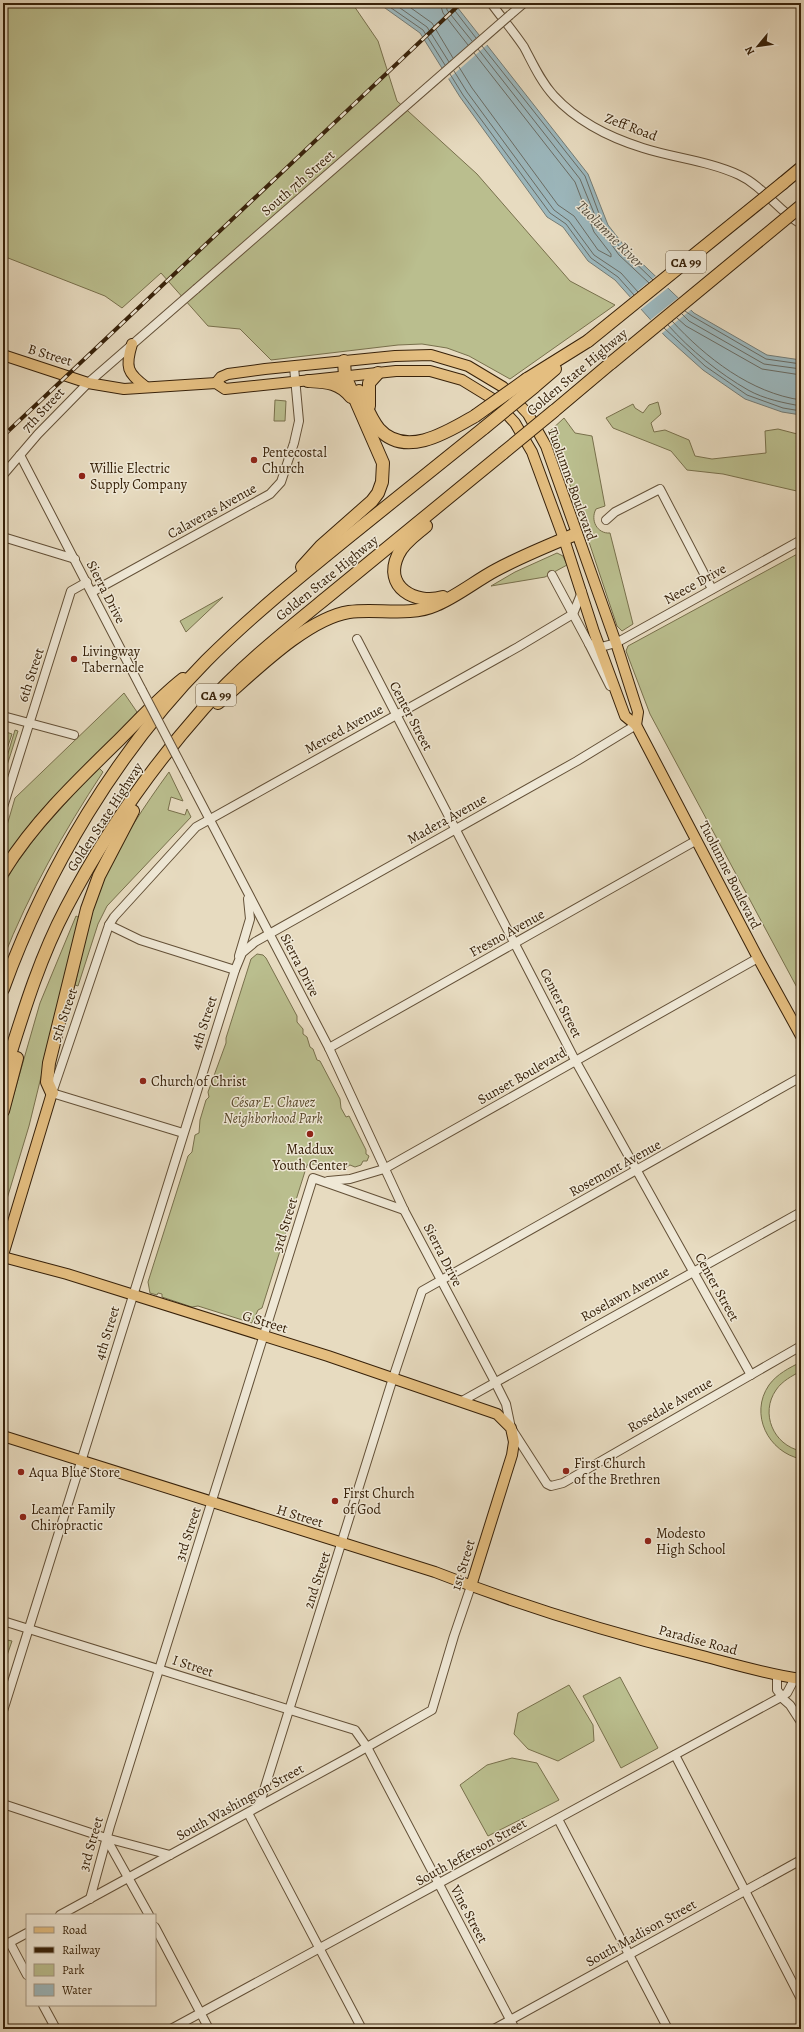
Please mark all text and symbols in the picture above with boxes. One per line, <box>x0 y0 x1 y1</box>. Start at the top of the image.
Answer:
north arrow <box>738 26 778 66</box>
text: N <box>741 43 758 58</box>
street label: Zeff Road <box>602 108 660 146</box>
street label: South 7th Street <box>257 145 339 220</box>
water label: Tuolumne River <box>572 196 649 273</box>
road number: CA 99 <box>666 251 706 273</box>
street label: Golden State Highway <box>522 324 632 420</box>
street label: B Street <box>25 339 75 371</box>
street label: 7th Street <box>17 383 69 437</box>
street label: Tuolumne Boulevard <box>543 425 601 544</box>
place label: Pentecostal Church <box>262 443 327 478</box>
marker: Pentecostal Church <box>249 455 259 465</box>
place label: Willie Electric Supply Company <box>89 459 188 494</box>
marker: Willie Electric Supply Company <box>77 471 87 481</box>
street label: Calaveras Avenue <box>164 479 260 543</box>
street label: Golden State Highway <box>272 530 383 625</box>
street label: Sierra Drive <box>82 557 130 627</box>
street label: Neece Drive <box>660 559 730 609</box>
place label: Livingway Tabernacle <box>82 642 144 677</box>
street label: 6th Street <box>13 645 49 704</box>
marker: Livingway Tabernacle <box>69 654 79 664</box>
street label: Center Street <box>385 678 437 754</box>
road number: CA 99 <box>196 684 236 706</box>
street label: Merced Avenue <box>301 700 387 758</box>
street label: Golden State Highway <box>63 758 148 875</box>
street label: Madera Avenue <box>404 789 490 849</box>
street label: Tuolumne Boulevard <box>695 818 766 933</box>
street label: Fresno Avenue <box>466 905 548 961</box>
street label: Sierra Drive <box>276 930 324 1000</box>
street label: Center Street <box>535 965 587 1041</box>
street label: 5th Street <box>46 985 82 1044</box>
street label: 4th Street <box>186 993 222 1052</box>
street label: Sunset Boulevard <box>474 1043 570 1109</box>
place label: Church of Christ <box>151 1072 247 1091</box>
marker: Church of Christ <box>138 1076 148 1086</box>
park label: César E. Chavez Neighborhood Park <box>223 1093 323 1128</box>
marker: Maddux Youth Center <box>305 1129 315 1139</box>
street label: Rosemont Avenue <box>566 1135 664 1201</box>
place label: Maddux Youth Center <box>271 1140 348 1175</box>
street label: 3rd Street <box>268 1195 302 1254</box>
street label: Sierra Drive <box>419 1220 467 1290</box>
street label: Center Street <box>690 1249 744 1325</box>
street label: Roselawn Avenue <box>577 1262 673 1326</box>
street label: 4th Street <box>90 1303 124 1362</box>
street label: G Street <box>240 1306 290 1338</box>
street label: Rosedale Avenue <box>624 1373 716 1437</box>
place label: First Church of the Brethren <box>574 1454 661 1489</box>
place label: Aqua Blue Store <box>28 1463 120 1482</box>
marker: First Church of the Brethren <box>561 1466 571 1476</box>
marker: Aqua Blue Store <box>16 1467 26 1477</box>
place label: First Church of God <box>343 1484 415 1519</box>
marker: First Church of God <box>330 1496 340 1506</box>
place label: Leamer Family Chiropractic <box>31 1500 116 1535</box>
street label: H Street <box>274 1500 326 1532</box>
street label: 3rd Street <box>170 1504 206 1563</box>
marker: Leamer Family Chiropractic <box>18 1512 28 1522</box>
place label: Modesto High School <box>656 1524 726 1559</box>
marker: Modesto High School <box>643 1536 653 1546</box>
street label: 1st Street <box>446 1537 480 1593</box>
street label: 2nd Street <box>299 1549 335 1611</box>
street label: Paradise Road <box>656 1620 740 1660</box>
street label: I Street <box>170 1650 216 1682</box>
street label: South Washington Street <box>173 1759 308 1845</box>
street label: South Jefferson Street <box>412 1813 530 1890</box>
street label: 3rd Street <box>74 1814 108 1873</box>
street label: Vine Street <box>445 1881 492 1947</box>
street label: South Madison Street <box>582 1895 700 1971</box>
legend <box>26 1914 156 2006</box>
text: Road <box>62 1922 88 1938</box>
text: Railway <box>62 1942 101 1958</box>
text: Park <box>62 1962 85 1978</box>
text: Water <box>61 1982 92 1998</box>

